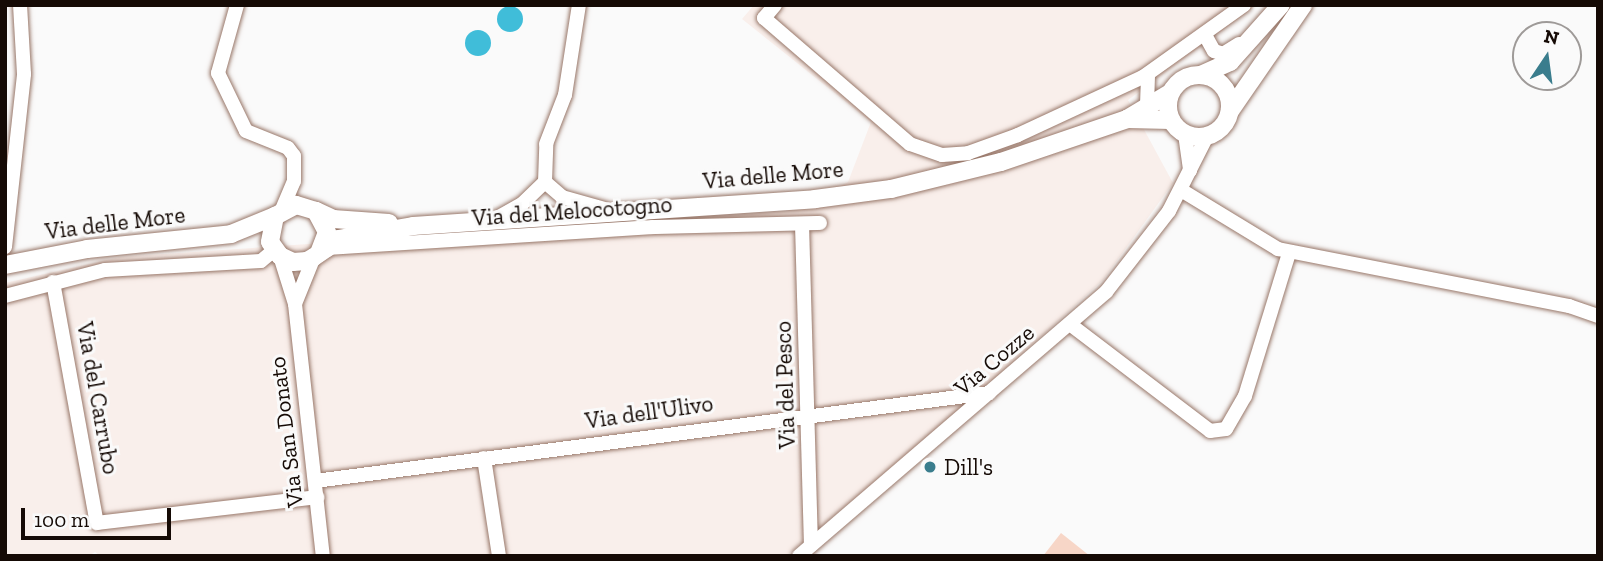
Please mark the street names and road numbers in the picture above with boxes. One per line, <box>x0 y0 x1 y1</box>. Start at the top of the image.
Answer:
street label: Via delle More <box>702 155 844 195</box>
street label: Via del Melocotogno <box>471 190 673 232</box>
street label: Via delle More <box>43 201 187 245</box>
street label: Via Cozze <box>948 319 1040 401</box>
street label: Via del Carrubo <box>71 320 125 476</box>
street label: Via del Pesco <box>769 321 801 449</box>
street label: Via San Donato <box>263 355 309 509</box>
street label: Via dell'Ulivo <box>583 389 715 435</box>

